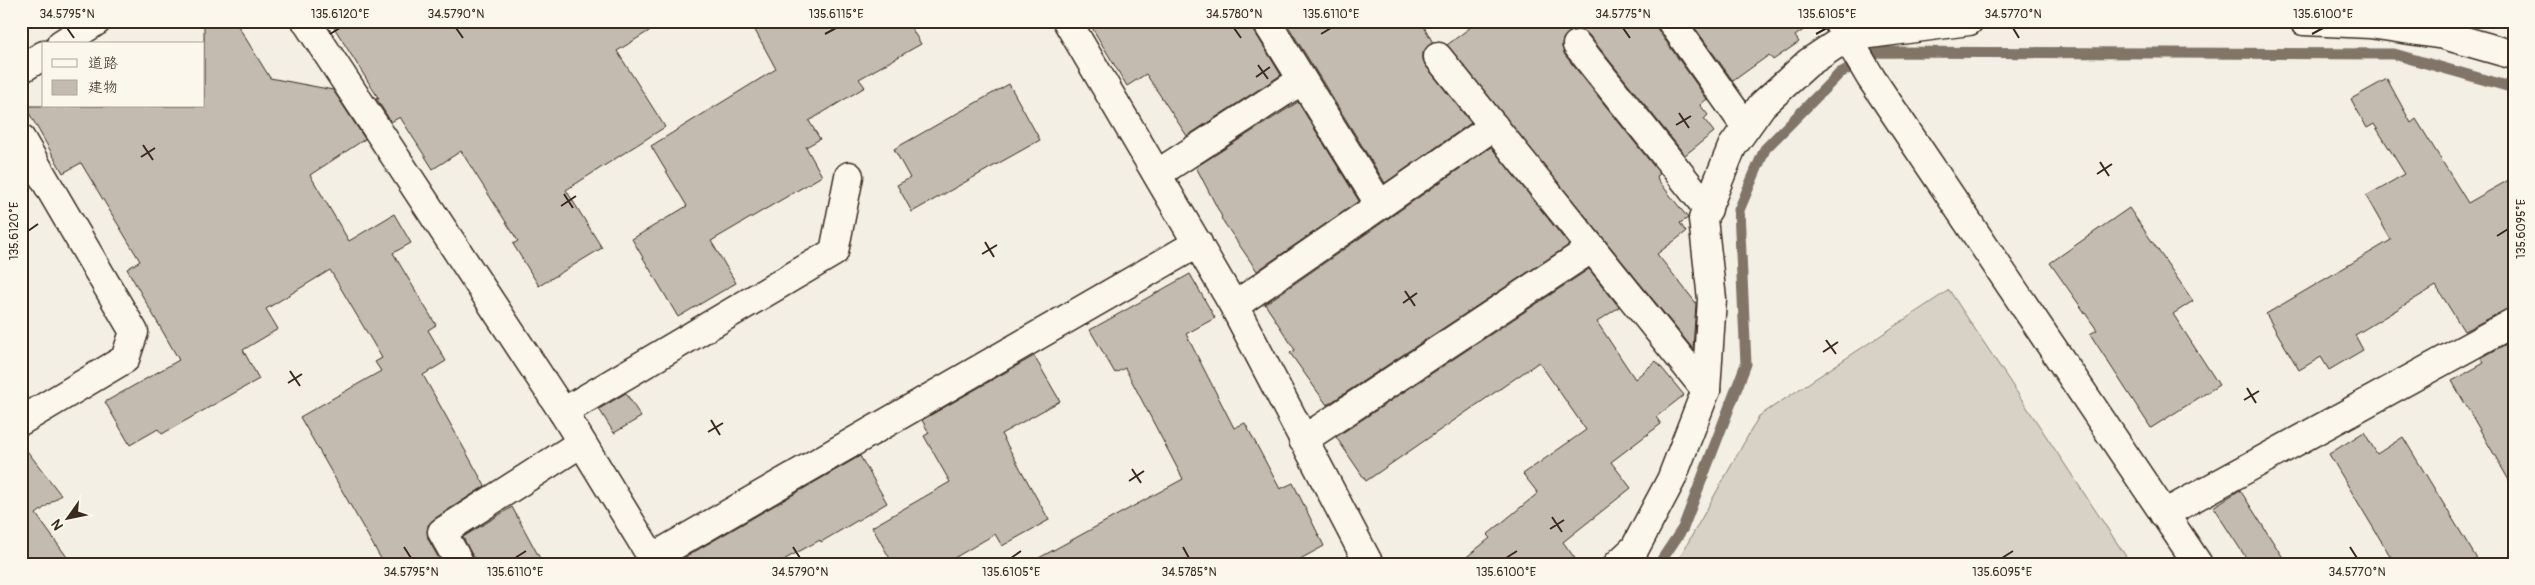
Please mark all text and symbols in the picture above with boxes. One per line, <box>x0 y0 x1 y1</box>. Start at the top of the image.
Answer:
text: 34.5795°N <box>39 7 95 22</box>
text: 135.6120°E <box>311 7 369 22</box>
text: 34.5790°N <box>428 7 484 22</box>
text: 135.6115°E <box>809 7 863 22</box>
text: 34.5780°N <box>1206 7 1262 22</box>
text: 135.6110°E <box>1303 7 1359 22</box>
text: 34.5775°N <box>1595 7 1651 22</box>
text: 135.6105°E <box>1798 7 1856 22</box>
text: 34.5770°N <box>1984 7 2042 22</box>
text: 135.6100°E <box>2293 7 2353 22</box>
legend <box>42 42 205 108</box>
text: 道路 <box>88 54 118 73</box>
text: 建物 <box>88 78 118 97</box>
text: 135.6095°E <box>2514 199 2529 259</box>
text: 135.6120°E <box>7 202 22 260</box>
north arrow <box>42 492 92 542</box>
text: N <box>48 516 67 533</box>
text: 34.5795°N <box>383 565 439 580</box>
text: 135.6110°E <box>487 565 543 580</box>
text: 34.5790°N <box>772 565 828 580</box>
text: 135.6105°E <box>982 565 1040 580</box>
text: 34.5785°N <box>1161 565 1217 580</box>
text: 135.6100°E <box>1476 565 1536 580</box>
text: 135.6095°E <box>1972 565 2032 580</box>
text: 34.5770°N <box>2328 565 2386 580</box>

